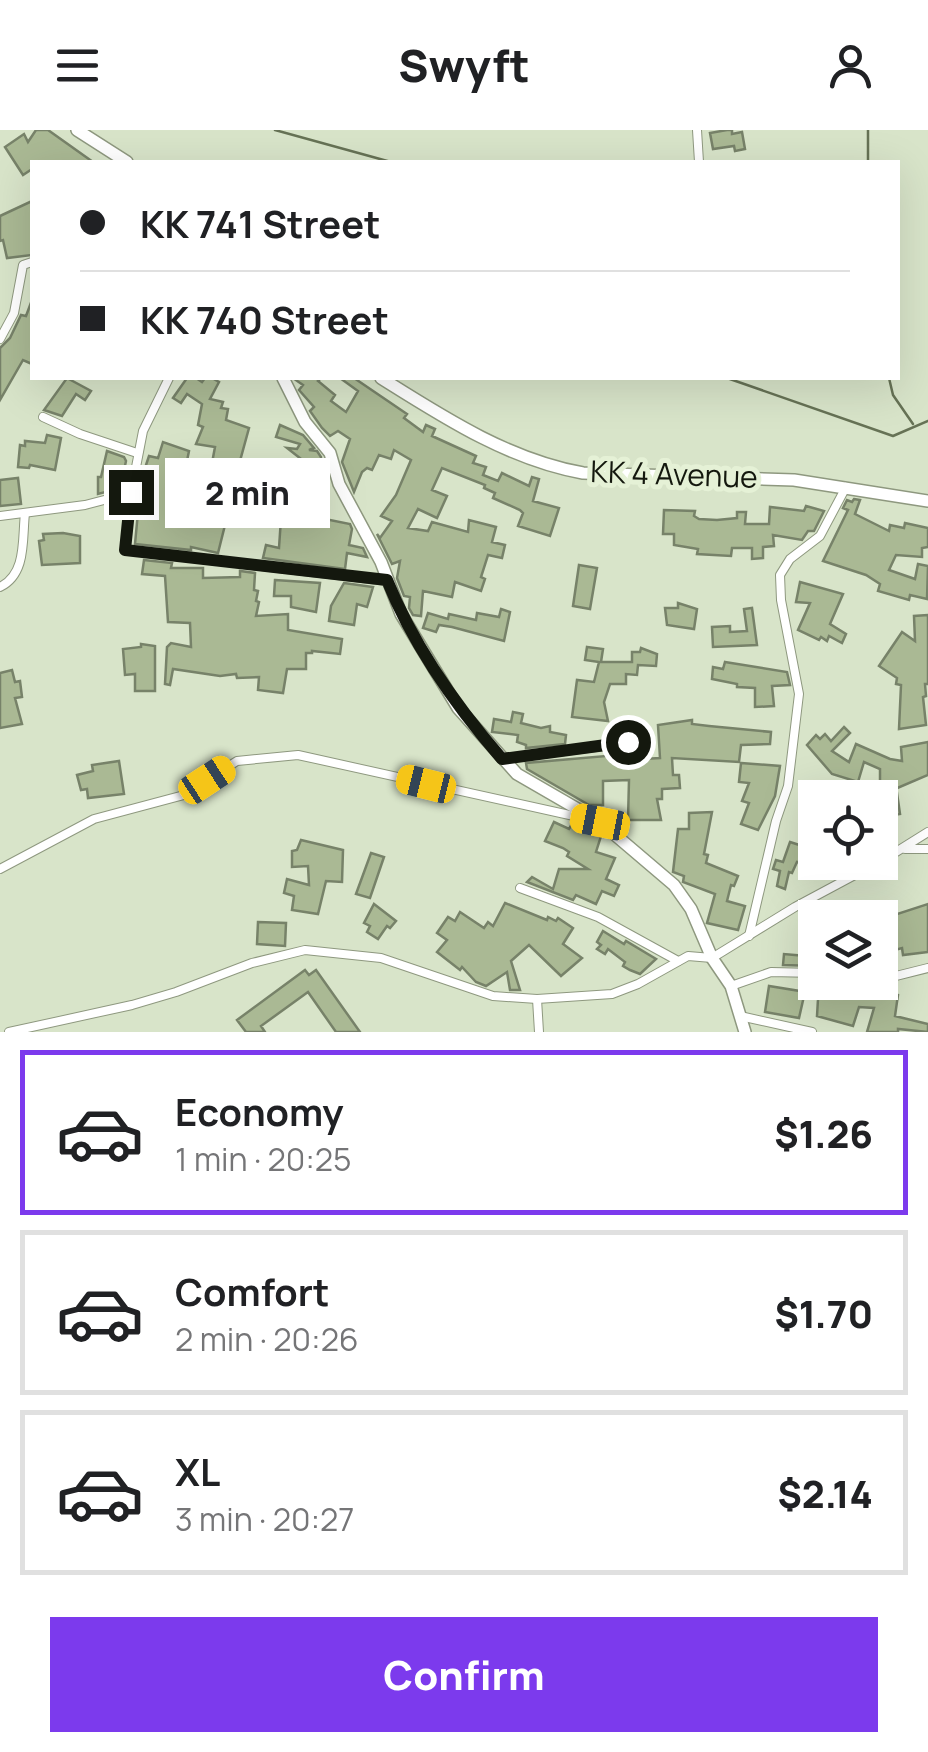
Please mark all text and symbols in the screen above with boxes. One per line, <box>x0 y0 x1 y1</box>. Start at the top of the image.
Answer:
text: Swyft <box>398 34 530 96</box>
icon: menu <box>50 38 105 93</box>
icon: person <box>823 38 878 93</box>
text: KK 741 Street <box>140 197 381 249</box>
text: KK 740 Street <box>140 293 389 345</box>
street label: KK 4 Avenue <box>590 450 758 497</box>
callout: 2 min <box>166 457 331 527</box>
route end <box>109 470 154 515</box>
text: 2 min <box>205 471 290 515</box>
route start <box>606 720 651 765</box>
car <box>174 751 240 809</box>
car <box>393 762 459 806</box>
map controls <box>798 780 898 1000</box>
button: locate <box>798 780 898 880</box>
car <box>568 802 632 842</box>
button: layers <box>798 900 898 1000</box>
text: Economy <box>175 1085 344 1137</box>
icon: car <box>55 1088 145 1178</box>
text: $1.26 <box>774 1107 873 1159</box>
text: 1 min · 20:25 <box>175 1137 352 1181</box>
text: Comfort <box>175 1265 329 1317</box>
icon: car <box>55 1268 145 1358</box>
text: $1.70 <box>774 1287 873 1339</box>
text: 2 min · 20:26 <box>175 1317 359 1361</box>
text: XL <box>175 1445 220 1497</box>
icon: car <box>55 1448 145 1538</box>
text: $2.14 <box>777 1467 873 1519</box>
text: 3 min · 20:27 <box>175 1497 354 1541</box>
button: Confirm <box>50 1617 878 1732</box>

